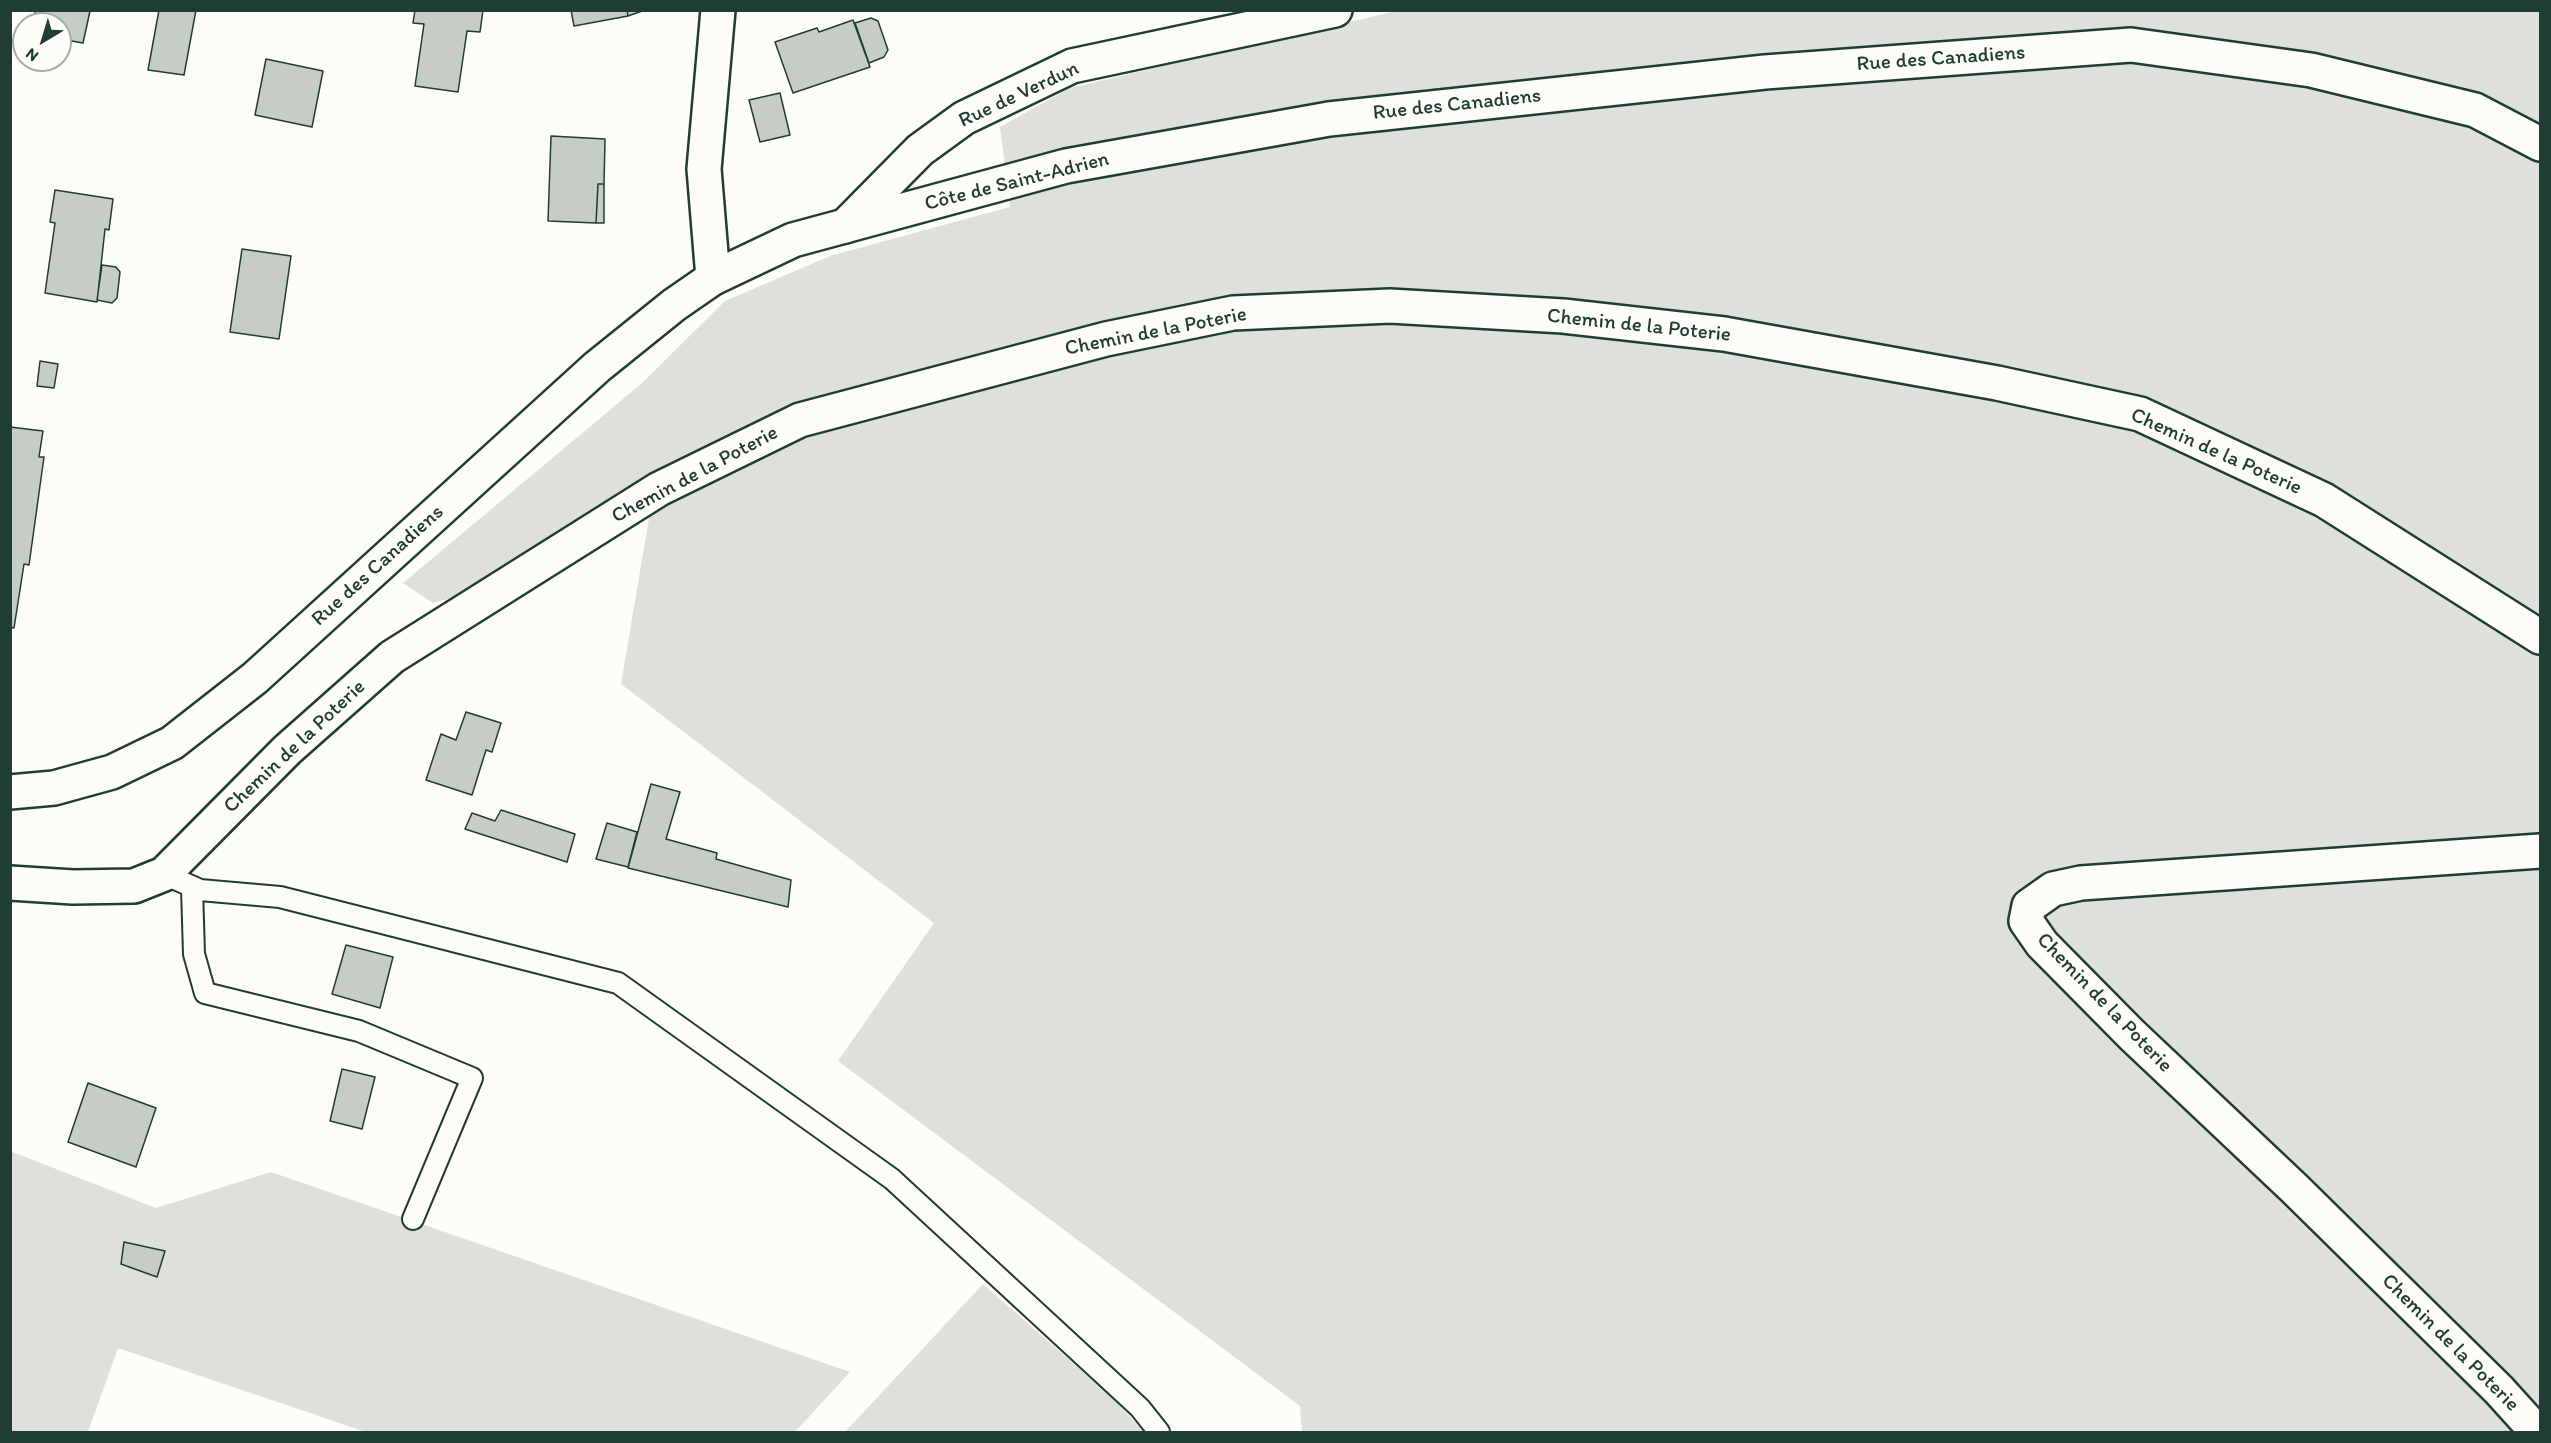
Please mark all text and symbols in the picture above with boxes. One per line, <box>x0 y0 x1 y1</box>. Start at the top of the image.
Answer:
north arrow <box>12 12 72 72</box>
street label: Rue des Canadiens <box>1856 41 2026 77</box>
text: N <box>22 44 42 66</box>
street label: Rue de Verdun <box>955 56 1083 134</box>
street label: Rue des Canadiens <box>1372 84 1542 126</box>
street label: Côte de Saint-Adrien <box>922 147 1112 217</box>
street label: Chemin de la Poterie <box>1063 302 1249 362</box>
street label: Chemin de la Poterie <box>1546 304 1732 348</box>
street label: Chemin de la Poterie <box>2127 403 2305 501</box>
street label: Chemin de la Poterie <box>608 421 782 529</box>
street label: Rue des Canadiens <box>307 500 449 632</box>
street label: Chemin de la Poterie <box>219 675 371 819</box>
street label: Chemin de la Poterie <box>2031 928 2177 1078</box>
street label: Chemin de la Poterie <box>2376 1269 2524 1417</box>

